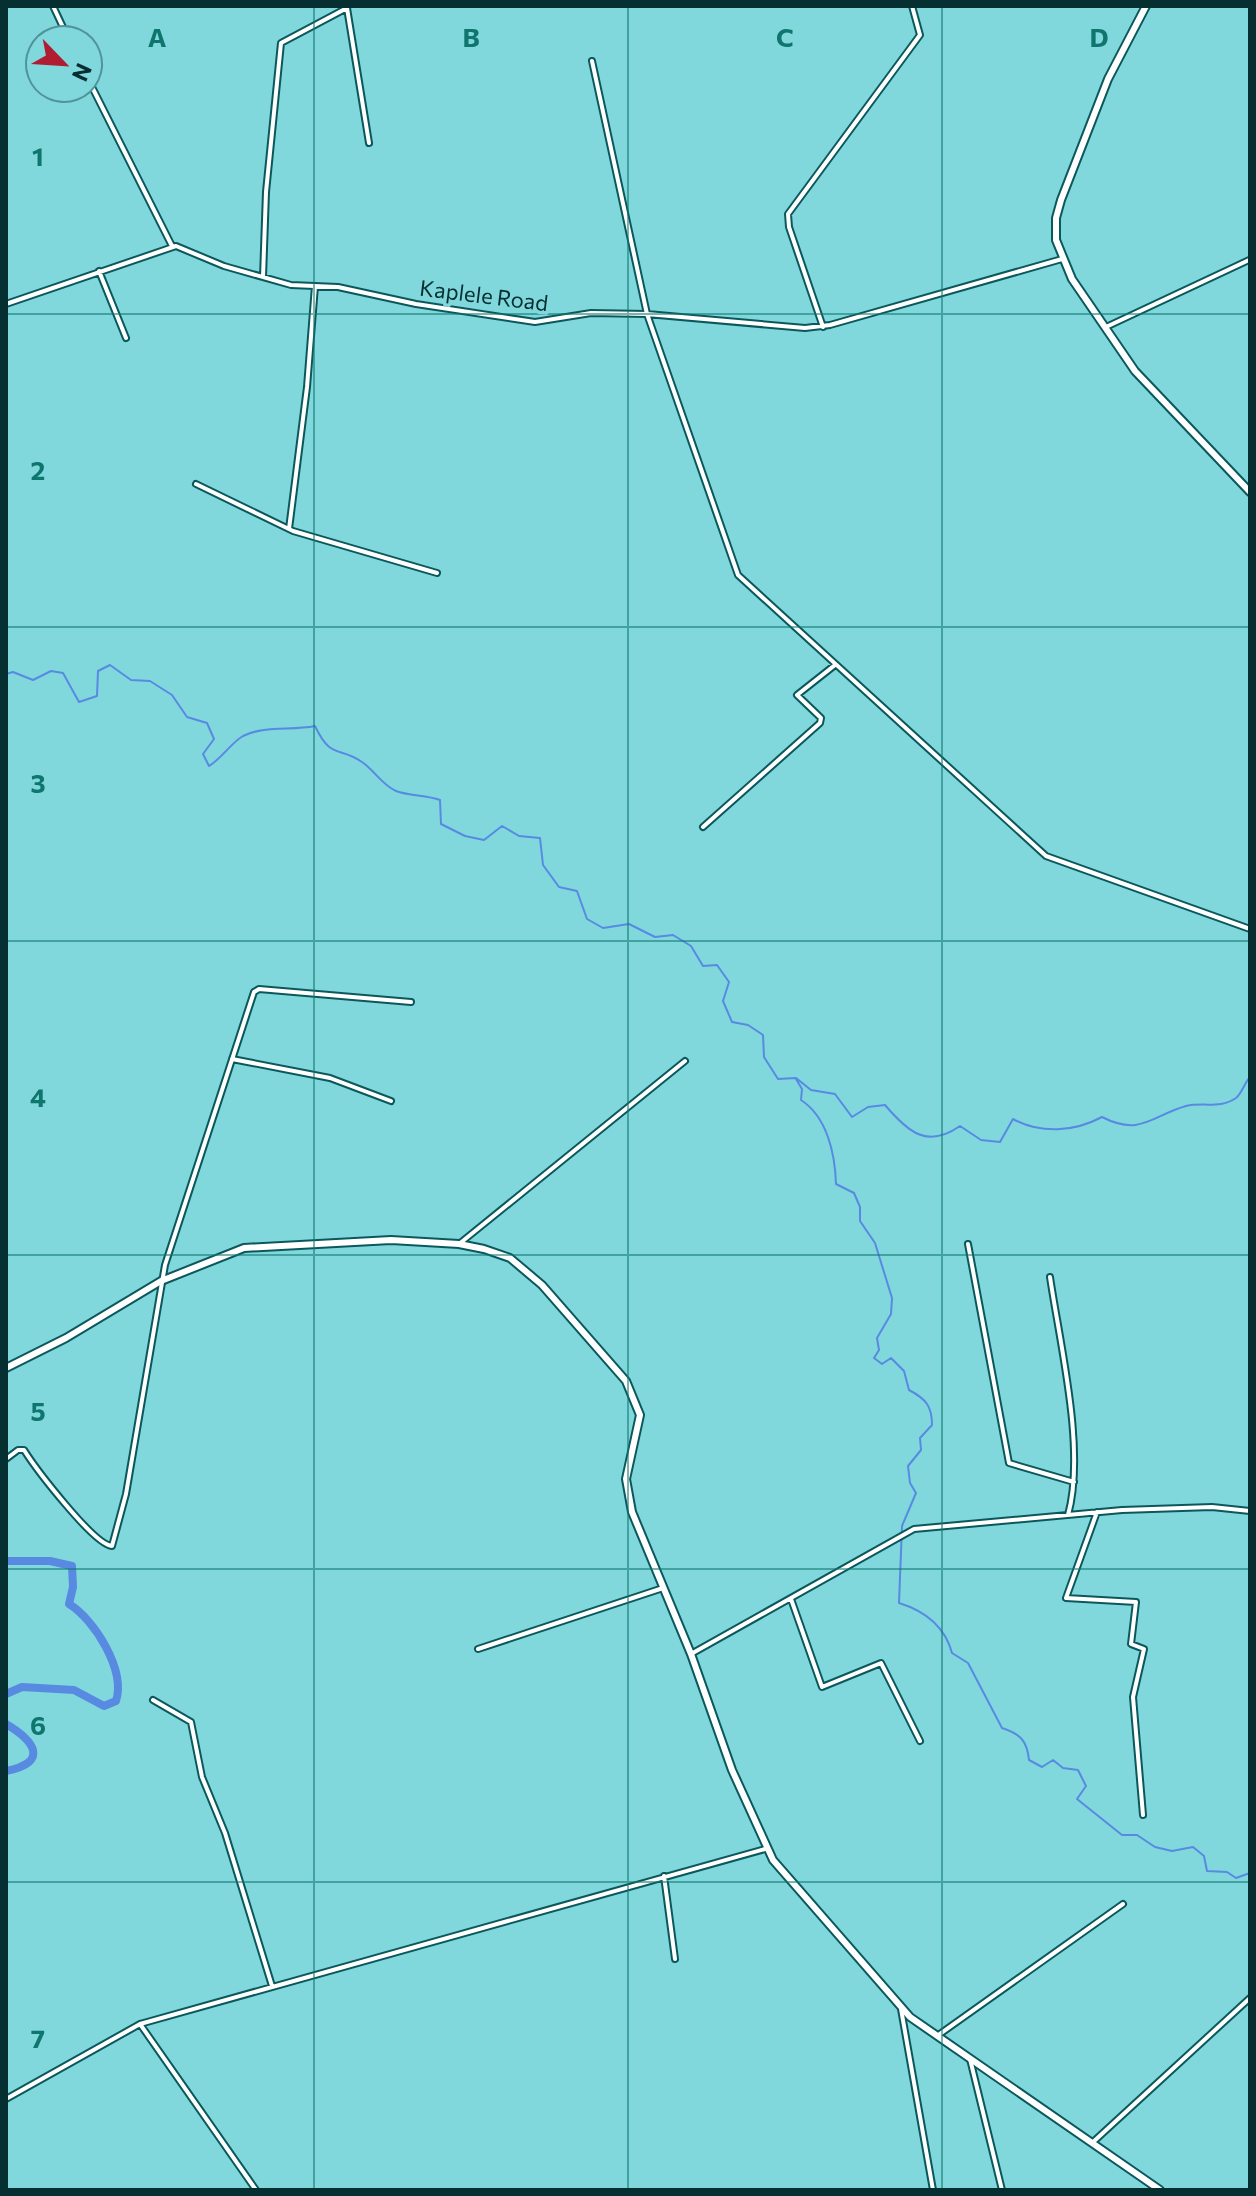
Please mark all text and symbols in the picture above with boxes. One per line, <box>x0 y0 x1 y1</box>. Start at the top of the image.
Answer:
text: A <box>148 21 167 52</box>
text: B <box>462 21 480 52</box>
text: C <box>776 21 794 52</box>
text: D <box>1089 21 1109 52</box>
north arrow <box>24 24 104 104</box>
text: N <box>67 59 98 86</box>
text: 1 <box>32 140 44 171</box>
street label: Kaplele Road <box>418 274 550 316</box>
text: 2 <box>31 454 45 485</box>
text: 3 <box>30 767 46 798</box>
text: 4 <box>30 1081 46 1112</box>
text: 5 <box>30 1395 46 1426</box>
text: 6 <box>30 1709 46 1740</box>
text: 7 <box>31 2022 45 2053</box>

